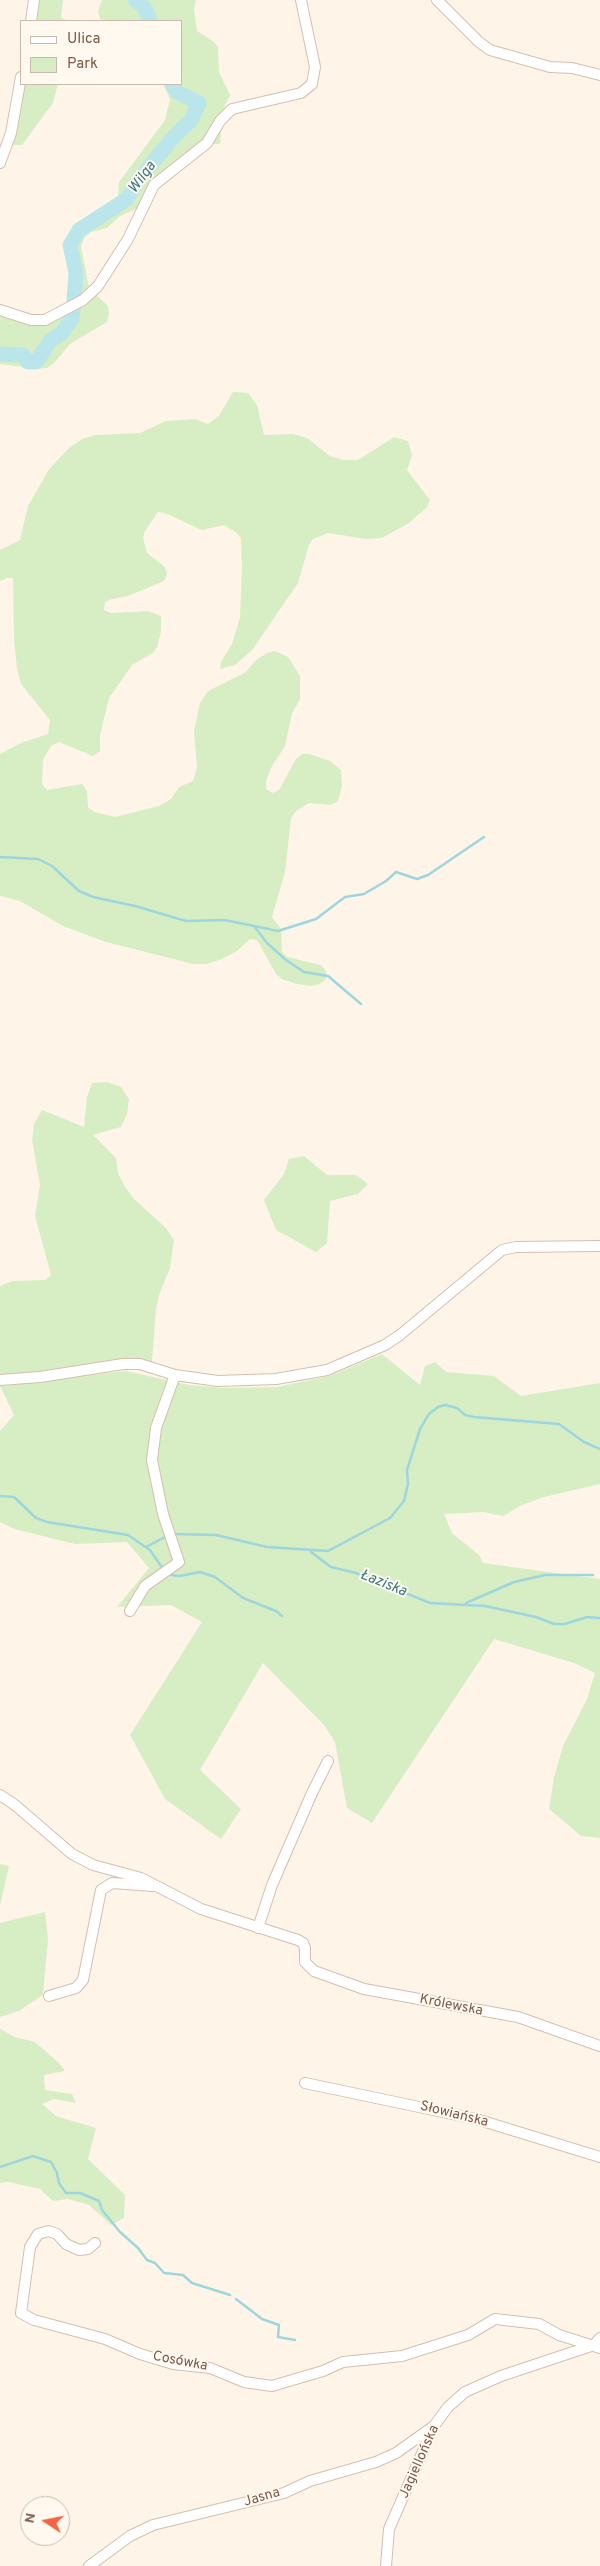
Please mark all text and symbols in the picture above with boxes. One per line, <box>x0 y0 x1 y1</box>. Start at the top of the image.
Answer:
legend <box>20 20 182 85</box>
text: Ulica <box>67 30 100 49</box>
text: Park <box>67 55 98 74</box>
water label: Wilga <box>125 158 161 198</box>
water label: Łaziska <box>357 1567 409 1601</box>
street label: Królewska <box>418 1992 484 2020</box>
street label: Słowiańska <box>418 2098 490 2132</box>
street label: Cosówka <box>151 2348 209 2376</box>
street label: Jagiellońska <box>396 2423 444 2501</box>
street label: Jasna <box>242 2485 282 2511</box>
north arrow <box>20 2496 70 2546</box>
text: N <box>21 2512 40 2525</box>

